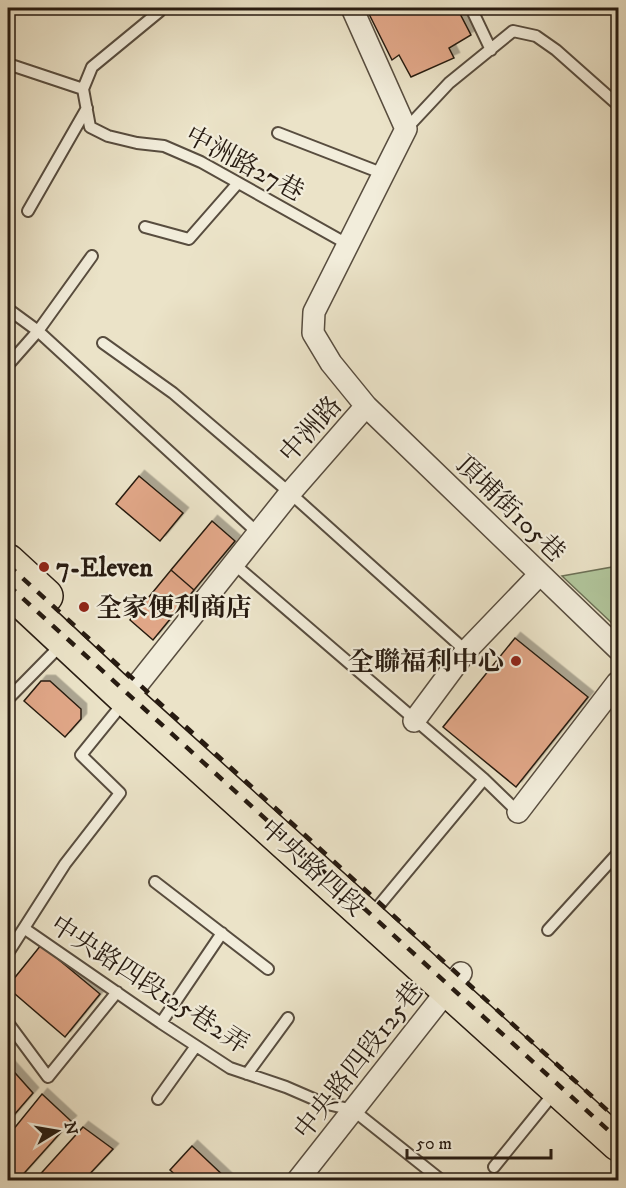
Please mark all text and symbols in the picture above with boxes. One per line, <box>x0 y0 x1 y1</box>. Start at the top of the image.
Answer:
street label: 中洲路27巷 <box>179 119 309 209</box>
street label: 中洲路 <box>273 390 349 470</box>
street label: 頂埔街105巷 <box>448 448 572 570</box>
place label: 7-Eleven <box>56 552 153 585</box>
marker: 7-Eleven <box>37 560 51 574</box>
place label: 全家便利商店 <box>96 592 252 625</box>
marker: 全家便利商店 <box>77 600 91 614</box>
place label: 全聯福利中心 <box>348 646 504 679</box>
marker: 全聯福利中心 <box>509 654 523 668</box>
street label: 中央路四段 <box>253 812 371 924</box>
street label: 中央路四段125巷2弄 <box>44 909 255 1062</box>
street label: 中央路四段125巷 <box>287 975 431 1146</box>
north arrow <box>27 1101 87 1161</box>
text: N <box>60 1120 82 1137</box>
scale bar <box>407 1122 551 1160</box>
text: 50 m <box>416 1133 452 1155</box>

